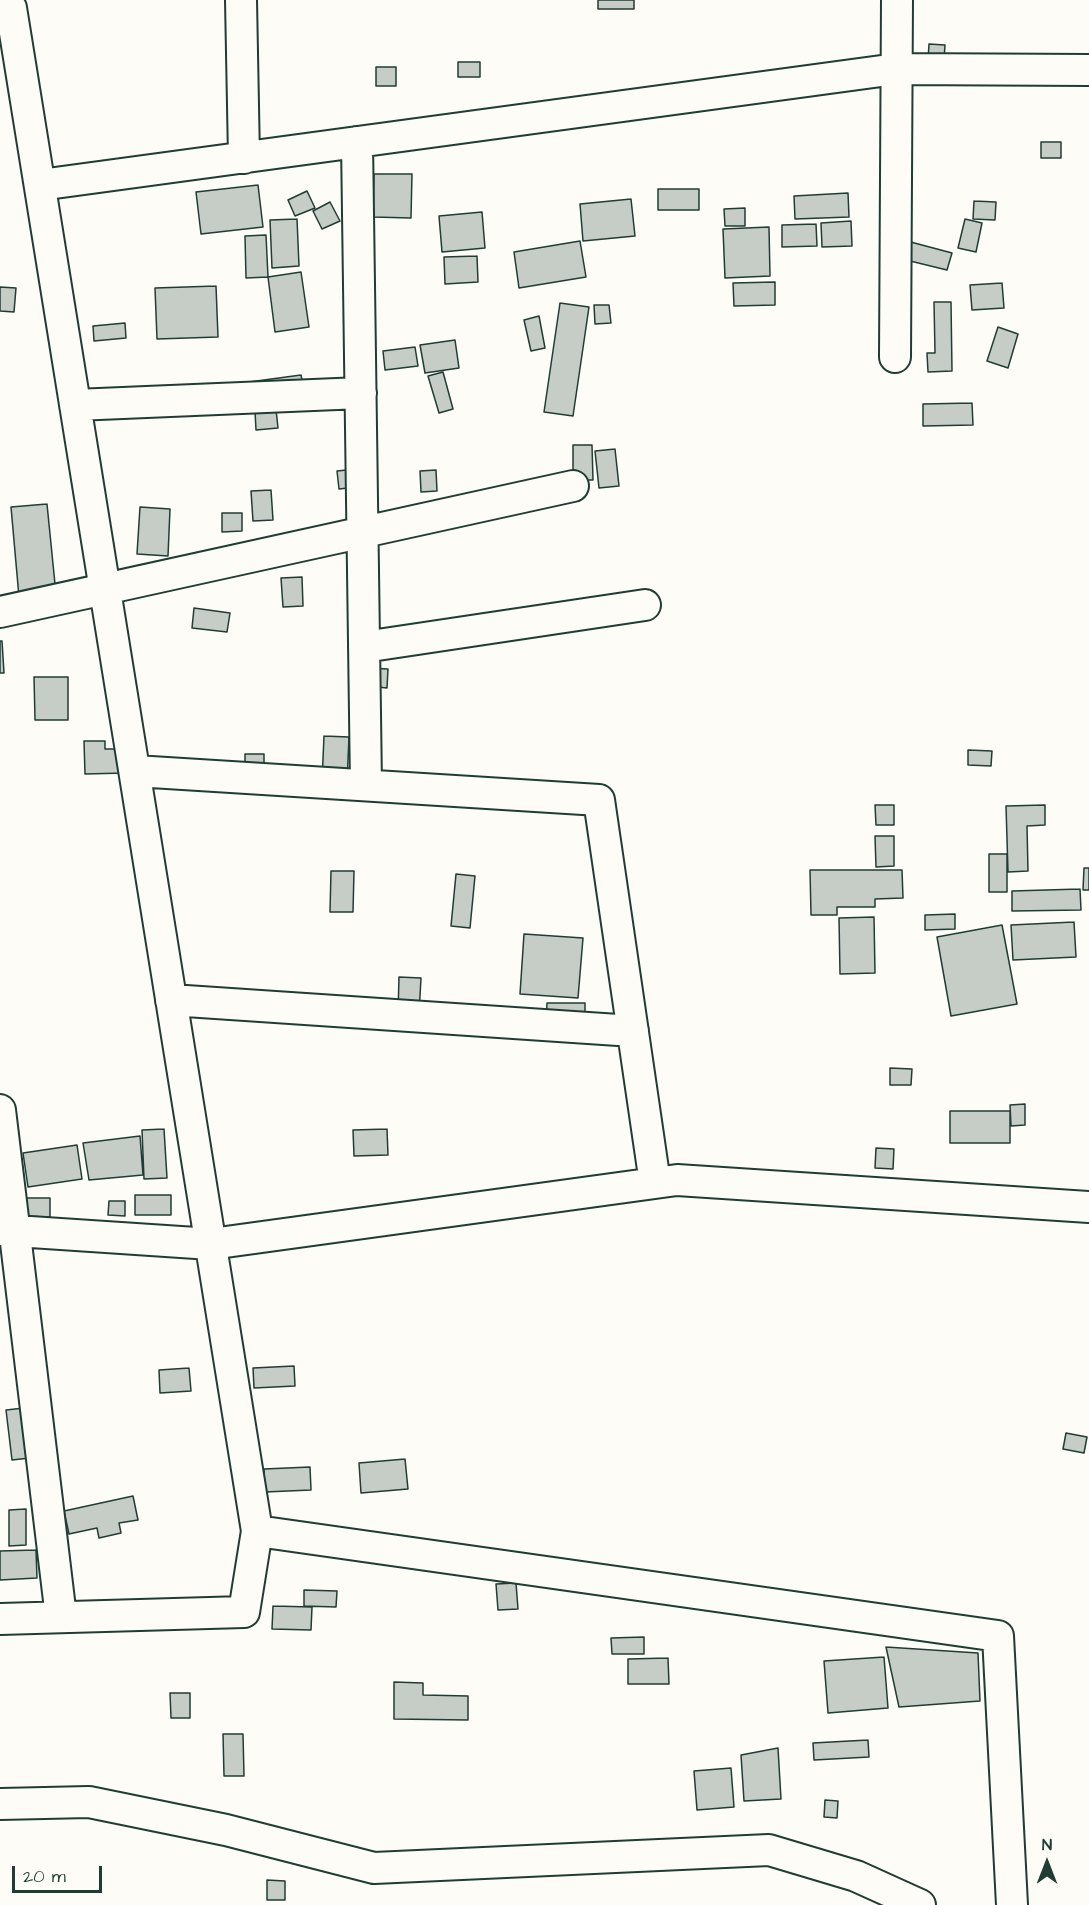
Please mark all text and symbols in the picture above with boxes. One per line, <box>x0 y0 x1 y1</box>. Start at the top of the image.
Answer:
north arrow <box>1017 1833 1077 1893</box>
text: N <box>1042 1834 1052 1856</box>
scale bar <box>15 1854 105 1892</box>
text: 20 m <box>23 1864 66 1889</box>

